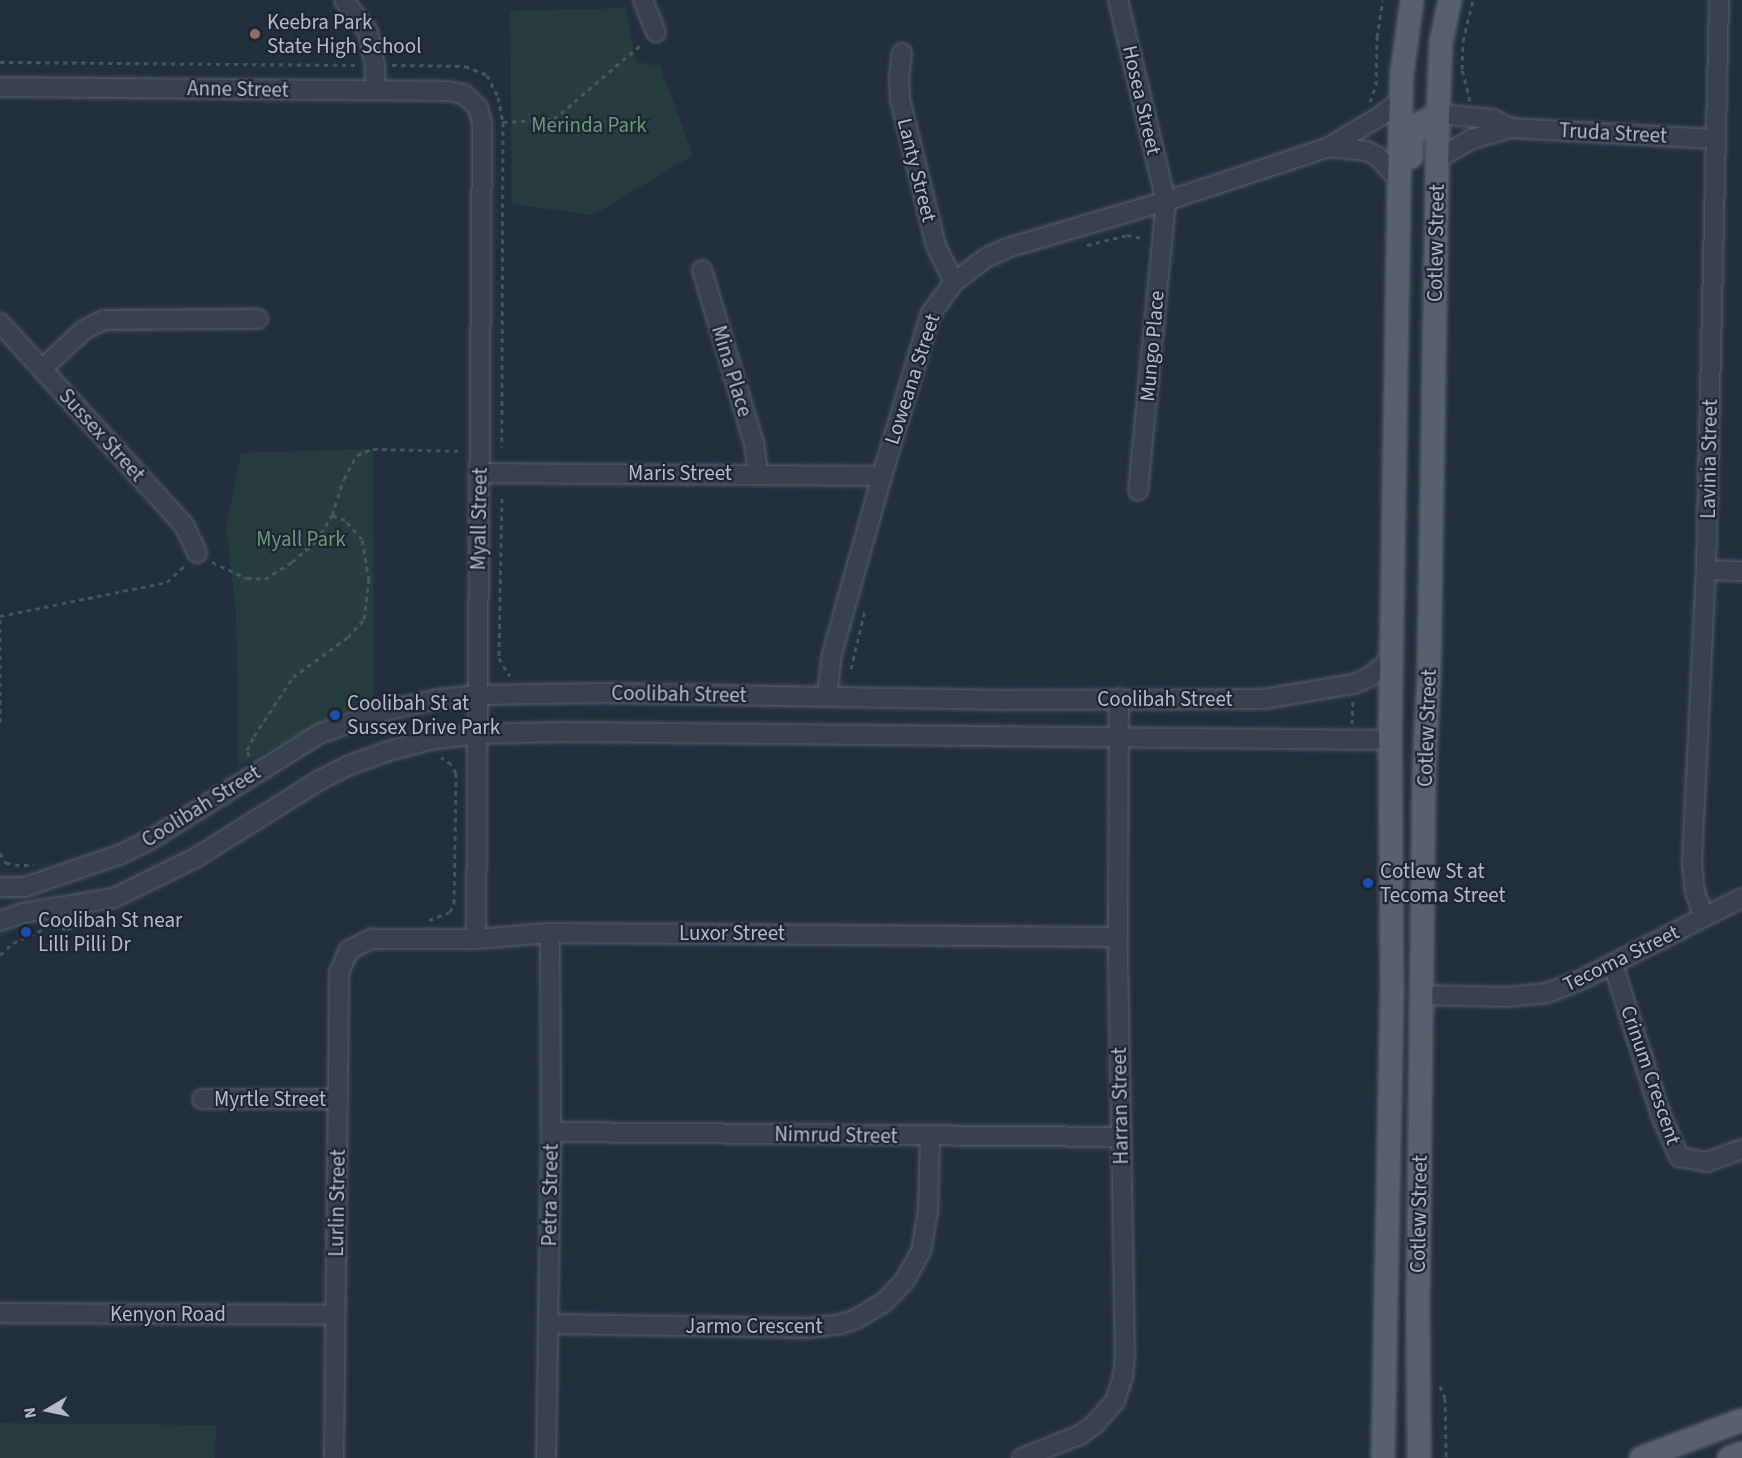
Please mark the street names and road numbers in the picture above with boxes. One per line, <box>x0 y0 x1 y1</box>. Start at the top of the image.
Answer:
street label: Hosea Street <box>1117 43 1167 157</box>
street label: Anne Street <box>187 76 289 102</box>
street label: Lanty Street <box>892 116 942 224</box>
street label: Truda Street <box>1558 118 1668 148</box>
street label: Cotlew Street <box>1422 184 1450 302</box>
street label: Mungo Place <box>1135 289 1169 403</box>
street label: Loweana Street <box>879 310 945 448</box>
street label: Mina Place <box>706 322 758 420</box>
street label: Sussex Street <box>54 383 150 487</box>
street label: Lavinia Street <box>1695 399 1723 519</box>
street label: Maris Street <box>628 460 732 486</box>
street label: Myall Street <box>466 467 492 571</box>
street label: Cotlew Street <box>1412 669 1442 787</box>
street label: Coolibah Street <box>611 680 747 708</box>
street label: Coolibah Street <box>1097 686 1233 712</box>
street label: Coolibah Street <box>137 759 265 853</box>
street label: Tecoma Street <box>1559 919 1683 997</box>
street label: Luxor Street <box>679 920 785 946</box>
street label: Crinum Crescent <box>1615 1002 1687 1148</box>
street label: Harran Street <box>1106 1047 1134 1165</box>
street label: Myrtle Street <box>214 1086 326 1112</box>
street label: Nimrud Street <box>774 1121 898 1149</box>
street label: Petra Street <box>537 1143 563 1247</box>
street label: Lurlin Street <box>323 1149 351 1257</box>
street label: Cotlew Street <box>1405 1155 1433 1273</box>
street label: Kenyon Road <box>110 1301 226 1327</box>
street label: Jarmo Crescent <box>685 1313 823 1339</box>

